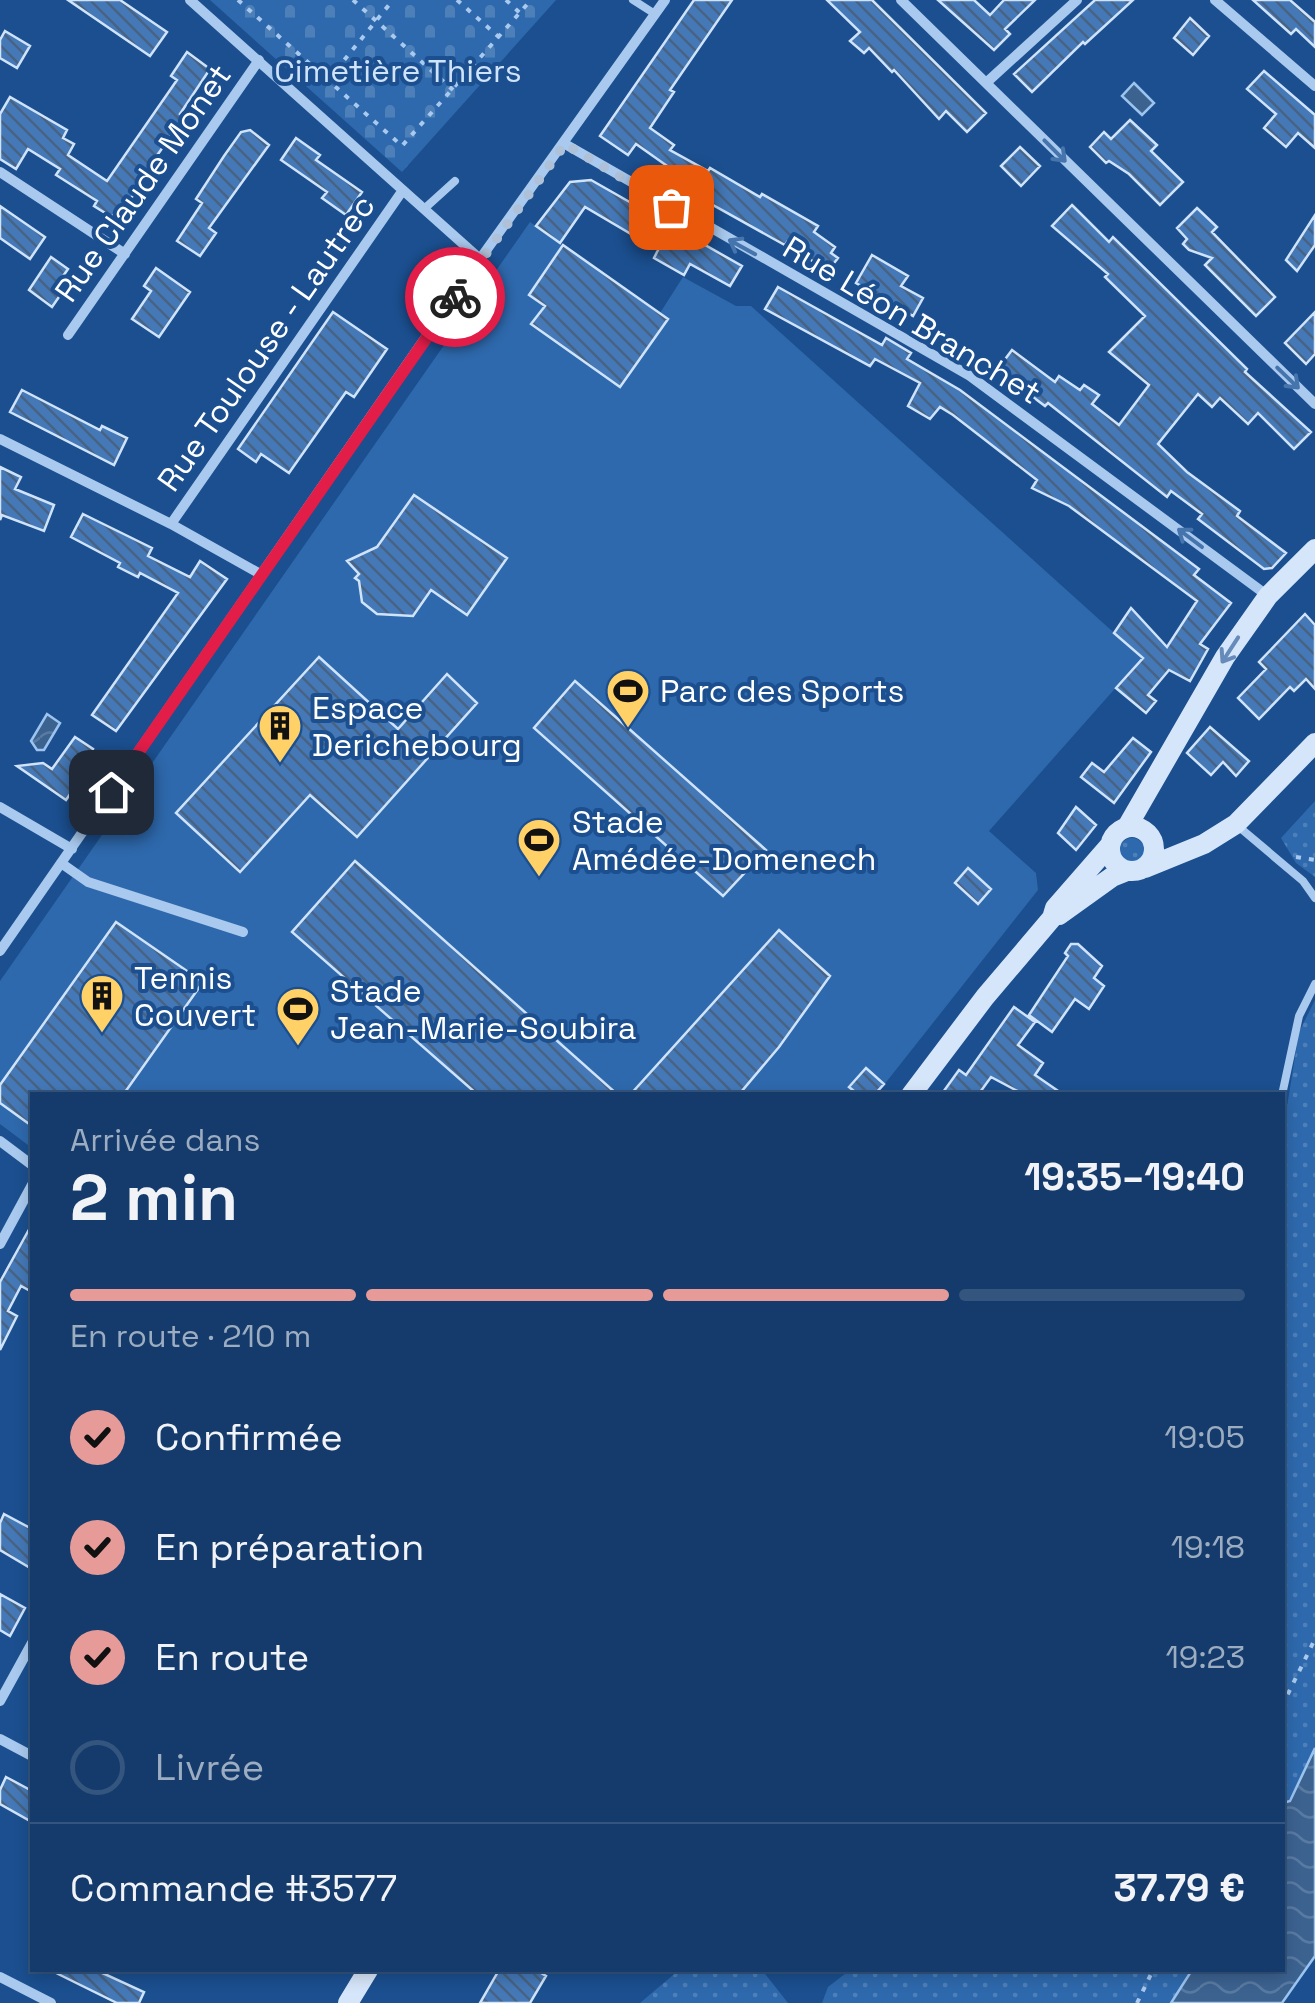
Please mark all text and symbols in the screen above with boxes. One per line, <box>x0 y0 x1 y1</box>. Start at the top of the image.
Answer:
park label: Cimetière Thiers <box>274 51 522 91</box>
street label: Rue Claude Monet <box>46 57 240 309</box>
one-way arrow <box>1043 139 1067 163</box>
pin <box>629 165 714 250</box>
icon: bag <box>644 180 699 235</box>
street label: Rue Toulouse - Lautrec <box>148 187 384 499</box>
street label: Rue Léon Branchet <box>776 227 1048 413</box>
one-way arrow <box>728 237 756 257</box>
courier <box>405 247 505 347</box>
icon: bike <box>428 270 483 325</box>
one-way arrow <box>1275 366 1300 389</box>
one-way arrow <box>1177 527 1204 548</box>
one-way arrow <box>1220 636 1241 664</box>
sports icon: Parc des Sports <box>605 668 651 729</box>
place label: Parc des Sports <box>660 671 904 711</box>
place label: Espace Derichebourg <box>312 688 522 765</box>
building icon: Espace Derichebourg <box>257 703 303 764</box>
pin <box>69 750 154 835</box>
icon: home <box>84 765 139 820</box>
place label: Stade Amédée-Domenech <box>572 802 876 879</box>
sports icon: Stade Amédée-Domenech <box>516 817 562 878</box>
place label: Tennis Couvert <box>134 958 256 1035</box>
place label: Stade Jean-Marie-Soubira <box>330 971 637 1048</box>
building icon: Tennis Couvert <box>79 973 125 1034</box>
sports icon: Stade Jean-Marie-Soubira <box>275 986 321 1047</box>
text: Arrivée dans <box>70 1120 260 1160</box>
text: 19:35–19:40 <box>1024 1153 1245 1201</box>
text: 2 min <box>70 1156 238 1239</box>
text: En route · 210 m <box>70 1316 311 1356</box>
icon: check <box>70 1410 125 1465</box>
text: Confirmée <box>155 1413 343 1461</box>
text: 19:05 <box>1164 1417 1245 1457</box>
icon: check <box>70 1520 125 1575</box>
text: En préparation <box>155 1523 424 1571</box>
text: 19:18 <box>1171 1527 1245 1567</box>
icon: check <box>70 1630 125 1685</box>
text: En route <box>155 1633 309 1681</box>
text: 19:23 <box>1165 1637 1245 1677</box>
text: Livrée <box>155 1743 264 1791</box>
text: Commande #3577 <box>70 1864 397 1912</box>
text: 37.79 € <box>1113 1864 1245 1912</box>

